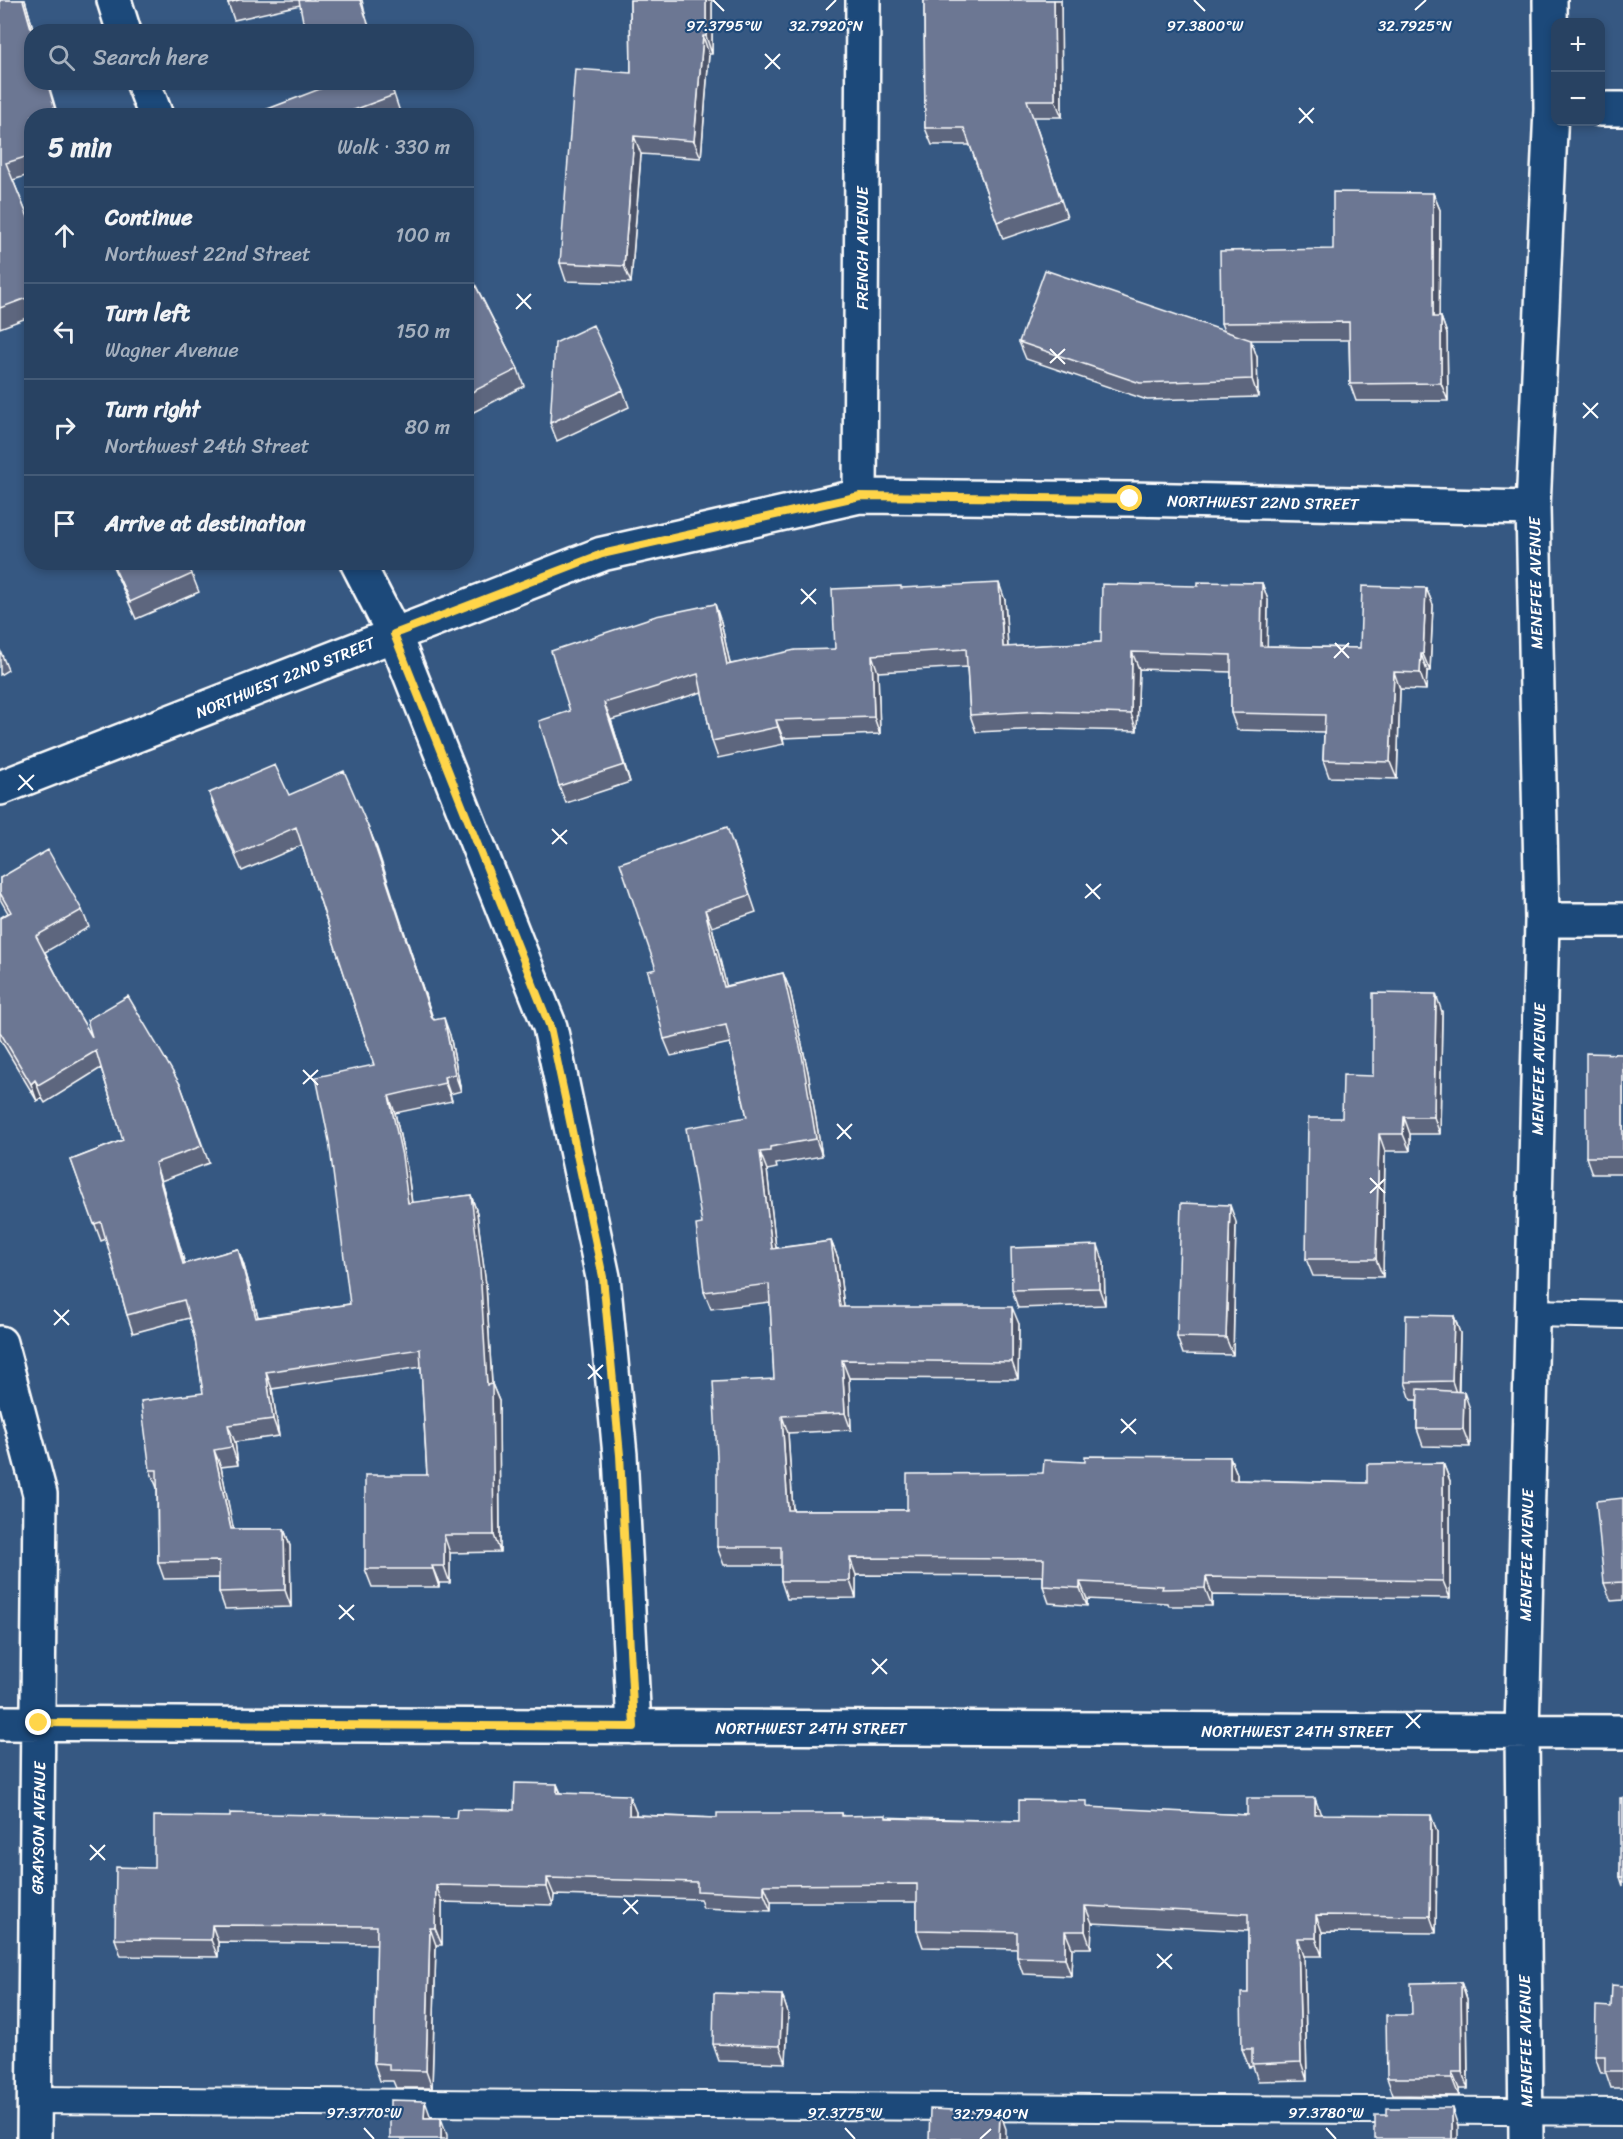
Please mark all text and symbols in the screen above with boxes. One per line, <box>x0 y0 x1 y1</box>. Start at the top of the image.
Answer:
text: 97.3795°W <box>686 13 762 39</box>
text: 32.7920°N <box>789 13 864 39</box>
text: 97.3800°W <box>1167 13 1244 39</box>
text: 32.7925°N <box>1378 13 1453 39</box>
map controls <box>1551 18 1605 126</box>
button: + <box>1551 18 1605 72</box>
search box <box>24 24 474 90</box>
text: Search here <box>93 38 209 77</box>
icon: search <box>45 41 78 74</box>
button: − <box>1551 72 1605 126</box>
text: 5 min <box>48 124 112 170</box>
text: Walk · 330 m <box>337 130 450 165</box>
street label: FRENCH AVENUE <box>848 185 877 310</box>
text: Continue <box>105 198 193 237</box>
text: 100 m <box>396 218 450 253</box>
icon: ahead <box>48 219 81 252</box>
text: Northwest 22nd Street <box>105 237 311 272</box>
text: Turn left <box>105 294 190 333</box>
text: 150 m <box>396 314 450 349</box>
icon: left <box>48 315 81 348</box>
text: Wagner Avenue <box>105 333 239 368</box>
text: Turn right <box>105 390 200 429</box>
text: 80 m <box>405 410 450 445</box>
icon: right <box>48 411 81 444</box>
text: Northwest 24th Street <box>105 429 310 464</box>
route start <box>1116 485 1142 511</box>
street label: NORTHWEST 22ND STREET <box>1167 486 1360 519</box>
text: Arrive at destination <box>105 504 306 543</box>
icon: arrive <box>48 507 81 540</box>
street label: MENEFEE AVENUE <box>1520 516 1551 649</box>
street label: NORTHWEST 22ND STREET <box>191 628 380 727</box>
street label: MENEFEE AVENUE <box>1523 1002 1554 1135</box>
street label: MENEFEE AVENUE <box>1511 1488 1542 1621</box>
route end <box>25 1709 51 1735</box>
street label: NORTHWEST 24TH STREET <box>715 1714 908 1743</box>
street label: NORTHWEST 24TH STREET <box>1201 1717 1394 1746</box>
street label: GRAYSON AVENUE <box>23 1760 54 1895</box>
street label: MENEFEE AVENUE <box>1510 1974 1541 2107</box>
text: 97.3770°W <box>326 2100 402 2126</box>
text: 97.3775°W <box>808 2100 883 2126</box>
text: 97.3780°W <box>1288 2100 1364 2126</box>
text: 32.7940°N <box>954 2101 1029 2127</box>

